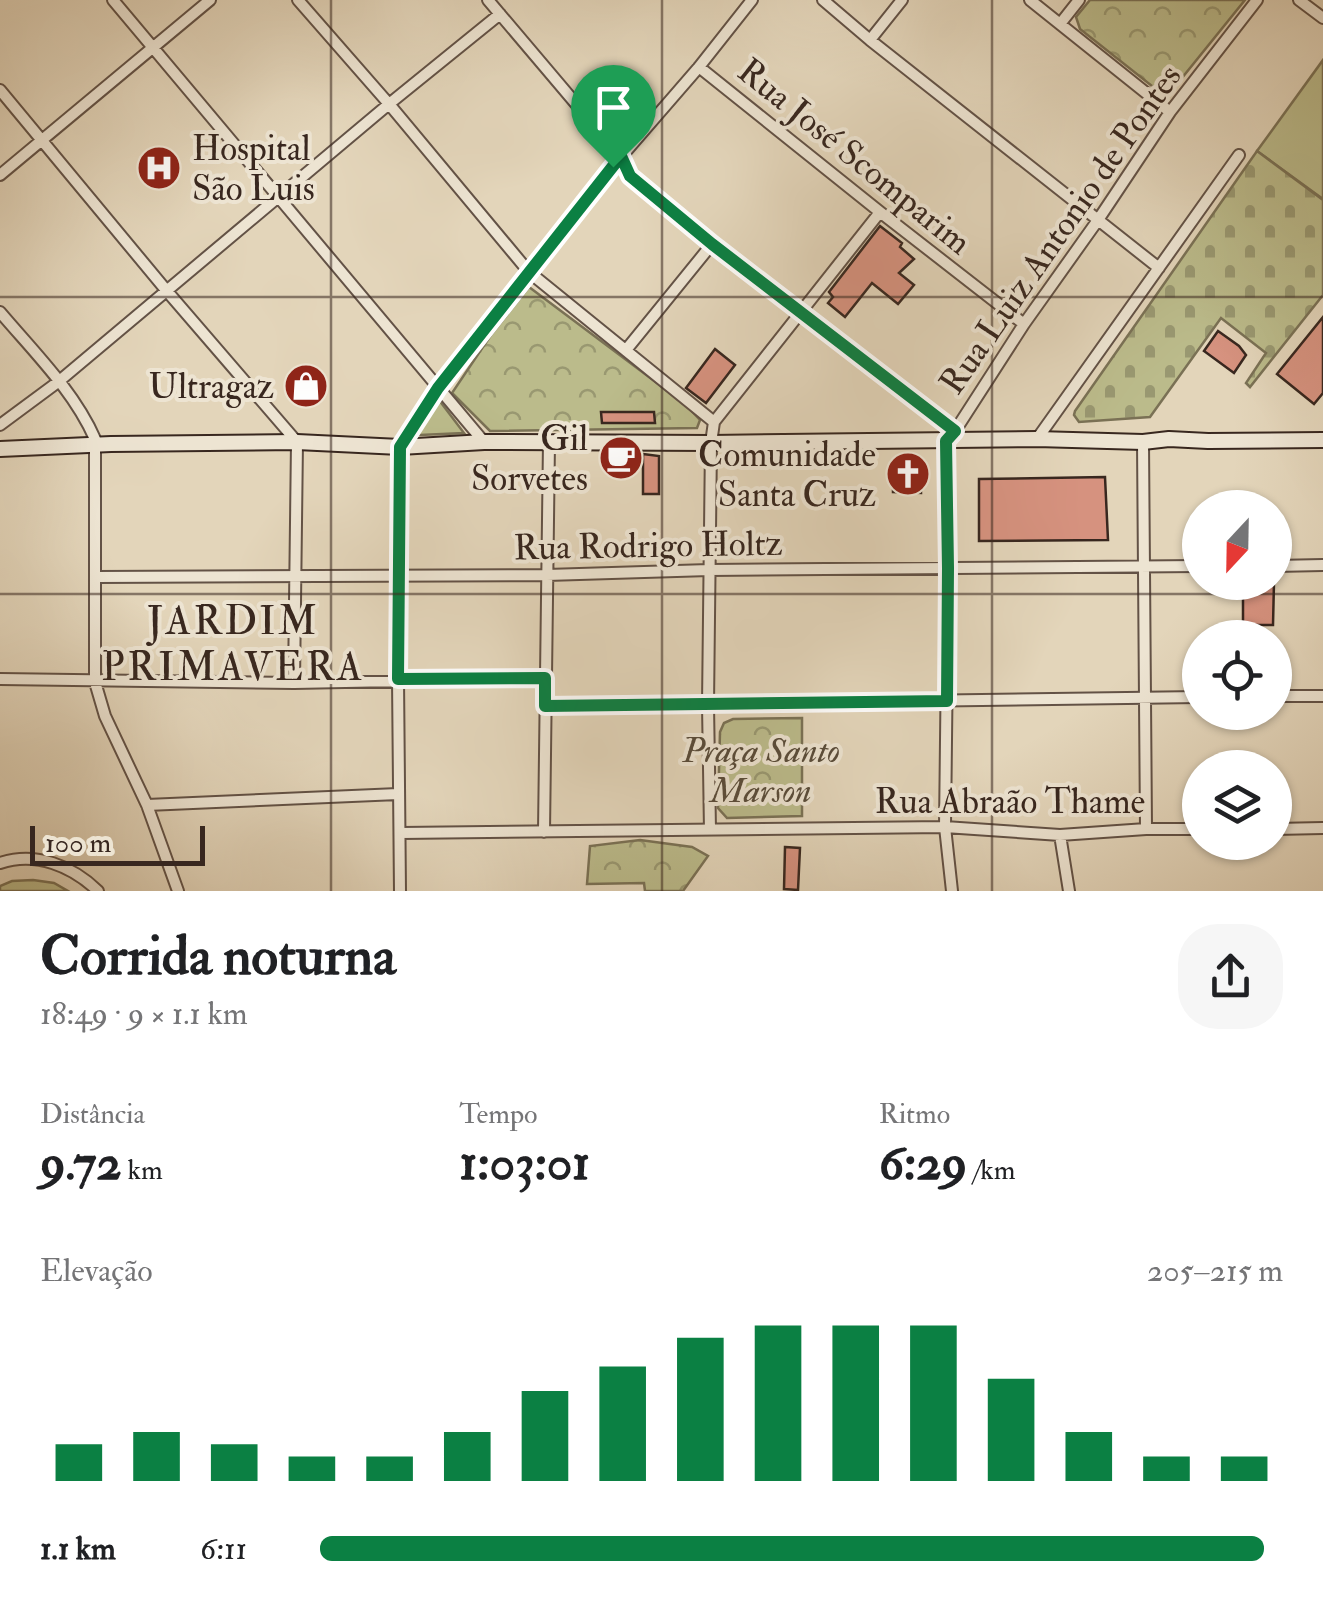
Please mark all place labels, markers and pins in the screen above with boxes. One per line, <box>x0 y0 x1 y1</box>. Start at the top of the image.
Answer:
pin <box>571 65 656 168</box>
place label: Hospital São Luis <box>192 127 315 211</box>
hospital icon: Hospital São Luis <box>136 145 182 191</box>
shop icon: Ultragaz <box>283 363 329 409</box>
place label: Ultragaz <box>149 365 274 409</box>
place label: Gil Sorvetes <box>471 417 588 501</box>
place label: Comunidade Santa Cruz <box>698 433 876 517</box>
cafe icon: Gil Sorvetes <box>598 435 644 481</box>
church icon: Comunidade Santa Cruz <box>885 451 931 497</box>

